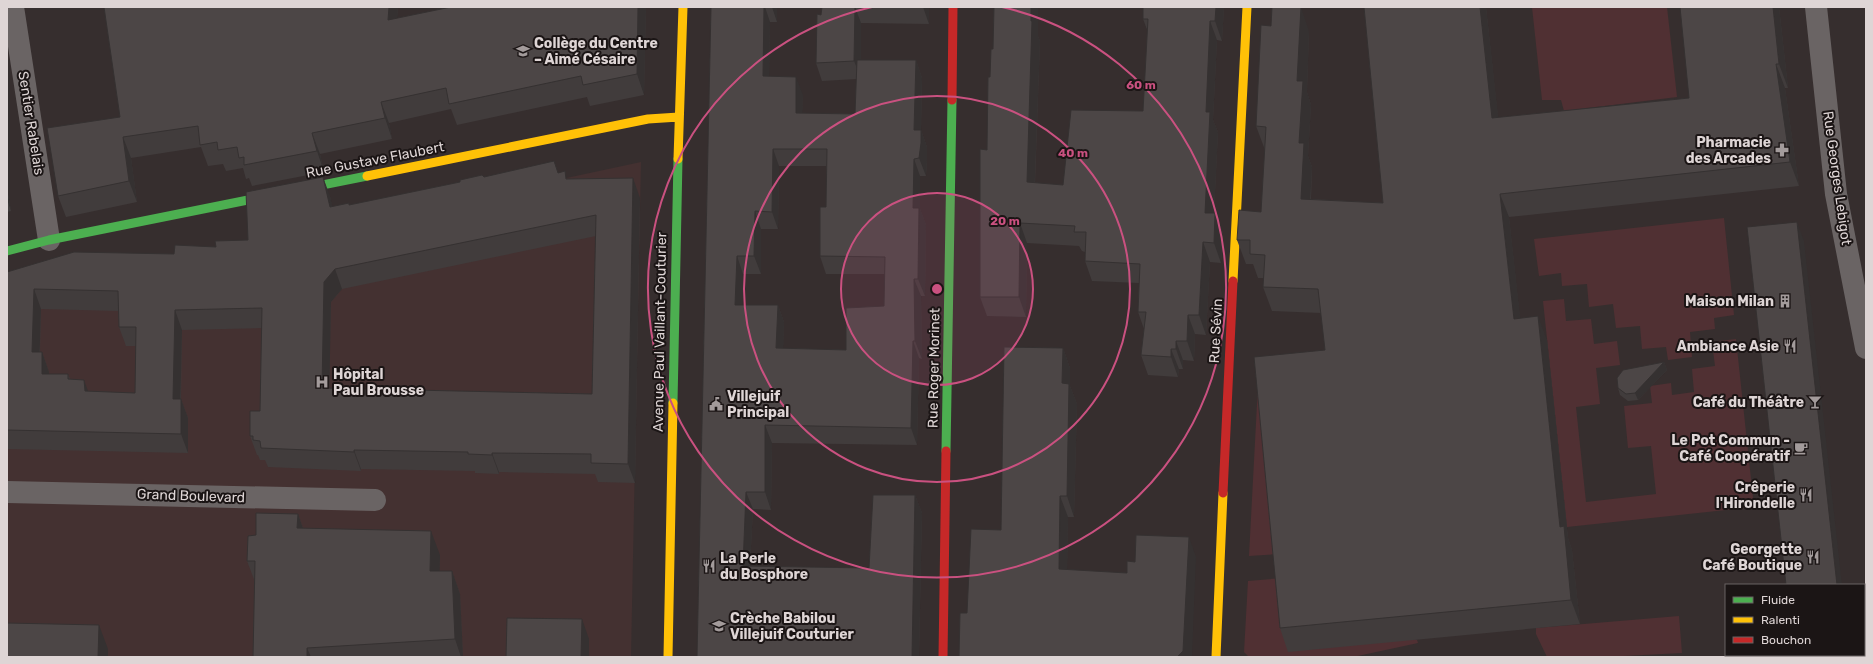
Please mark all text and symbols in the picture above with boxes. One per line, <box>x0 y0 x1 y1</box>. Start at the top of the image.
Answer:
place label: Collège du Centre – Aimé Césaire <box>534 35 658 68</box>
school or university icon: Collège du Centre – Aimé Césaire <box>515 43 531 59</box>
street label: Sentier Rabelais <box>14 70 48 176</box>
text: 60 m <box>1126 78 1156 92</box>
street label: Rue Georges Lebigot <box>1819 110 1855 247</box>
place label: Pharmacie des Arcades <box>1686 134 1771 167</box>
street label: Rue Gustave Flaubert <box>304 138 446 182</box>
pharmacy icon: Pharmacie des Arcades <box>1774 142 1790 158</box>
text: 40 m <box>1058 146 1088 160</box>
text: 20 m <box>990 214 1020 228</box>
street label: Avenue Paul Vaillant-Couturier <box>650 231 670 432</box>
centre of rings <box>930 282 944 296</box>
place label: Maison Milan <box>1685 293 1774 310</box>
building icon: Maison Milan <box>1777 293 1793 309</box>
street label: Rue Sévin <box>1206 298 1226 364</box>
street label: Rue Roger Morinet <box>924 307 944 428</box>
place label: Ambiance Asie <box>1677 338 1779 355</box>
restaurant icon: Ambiance Asie <box>1782 338 1798 354</box>
place label: Hôpital Paul Brousse <box>333 366 424 399</box>
hospital icon: Hôpital Paul Brousse <box>314 374 330 390</box>
place label: Villejuif Principal <box>727 388 789 421</box>
place label: Café du Théâtre <box>1693 394 1804 411</box>
bar icon: Café du Théâtre <box>1807 394 1823 410</box>
public building icon: Villejuif Principal <box>708 396 724 412</box>
place label: Le Pot Commun - Café Coopératif <box>1671 432 1791 465</box>
cafe icon: Le Pot Commun - Café Coopératif <box>1793 440 1809 456</box>
place label: Crêperie l'Hirondelle <box>1716 479 1795 512</box>
street label: Grand Boulevard <box>137 486 245 506</box>
restaurant icon: Crêperie l'Hirondelle <box>1798 487 1814 503</box>
place label: Georgette Café Boutique <box>1703 541 1802 574</box>
restaurant icon: Georgette Café Boutique <box>1805 549 1821 565</box>
place label: La Perle du Bosphore <box>720 550 808 583</box>
restaurant icon: La Perle du Bosphore <box>701 558 717 574</box>
legend <box>1725 584 1865 656</box>
text: Fluide <box>1761 593 1795 607</box>
place label: Crèche Babilou Villejuif Couturier <box>730 610 855 643</box>
text: Ralenti <box>1761 613 1800 627</box>
school or university icon: Crèche Babilou Villejuif Couturier <box>711 618 727 634</box>
text: Bouchon <box>1761 633 1811 647</box>

